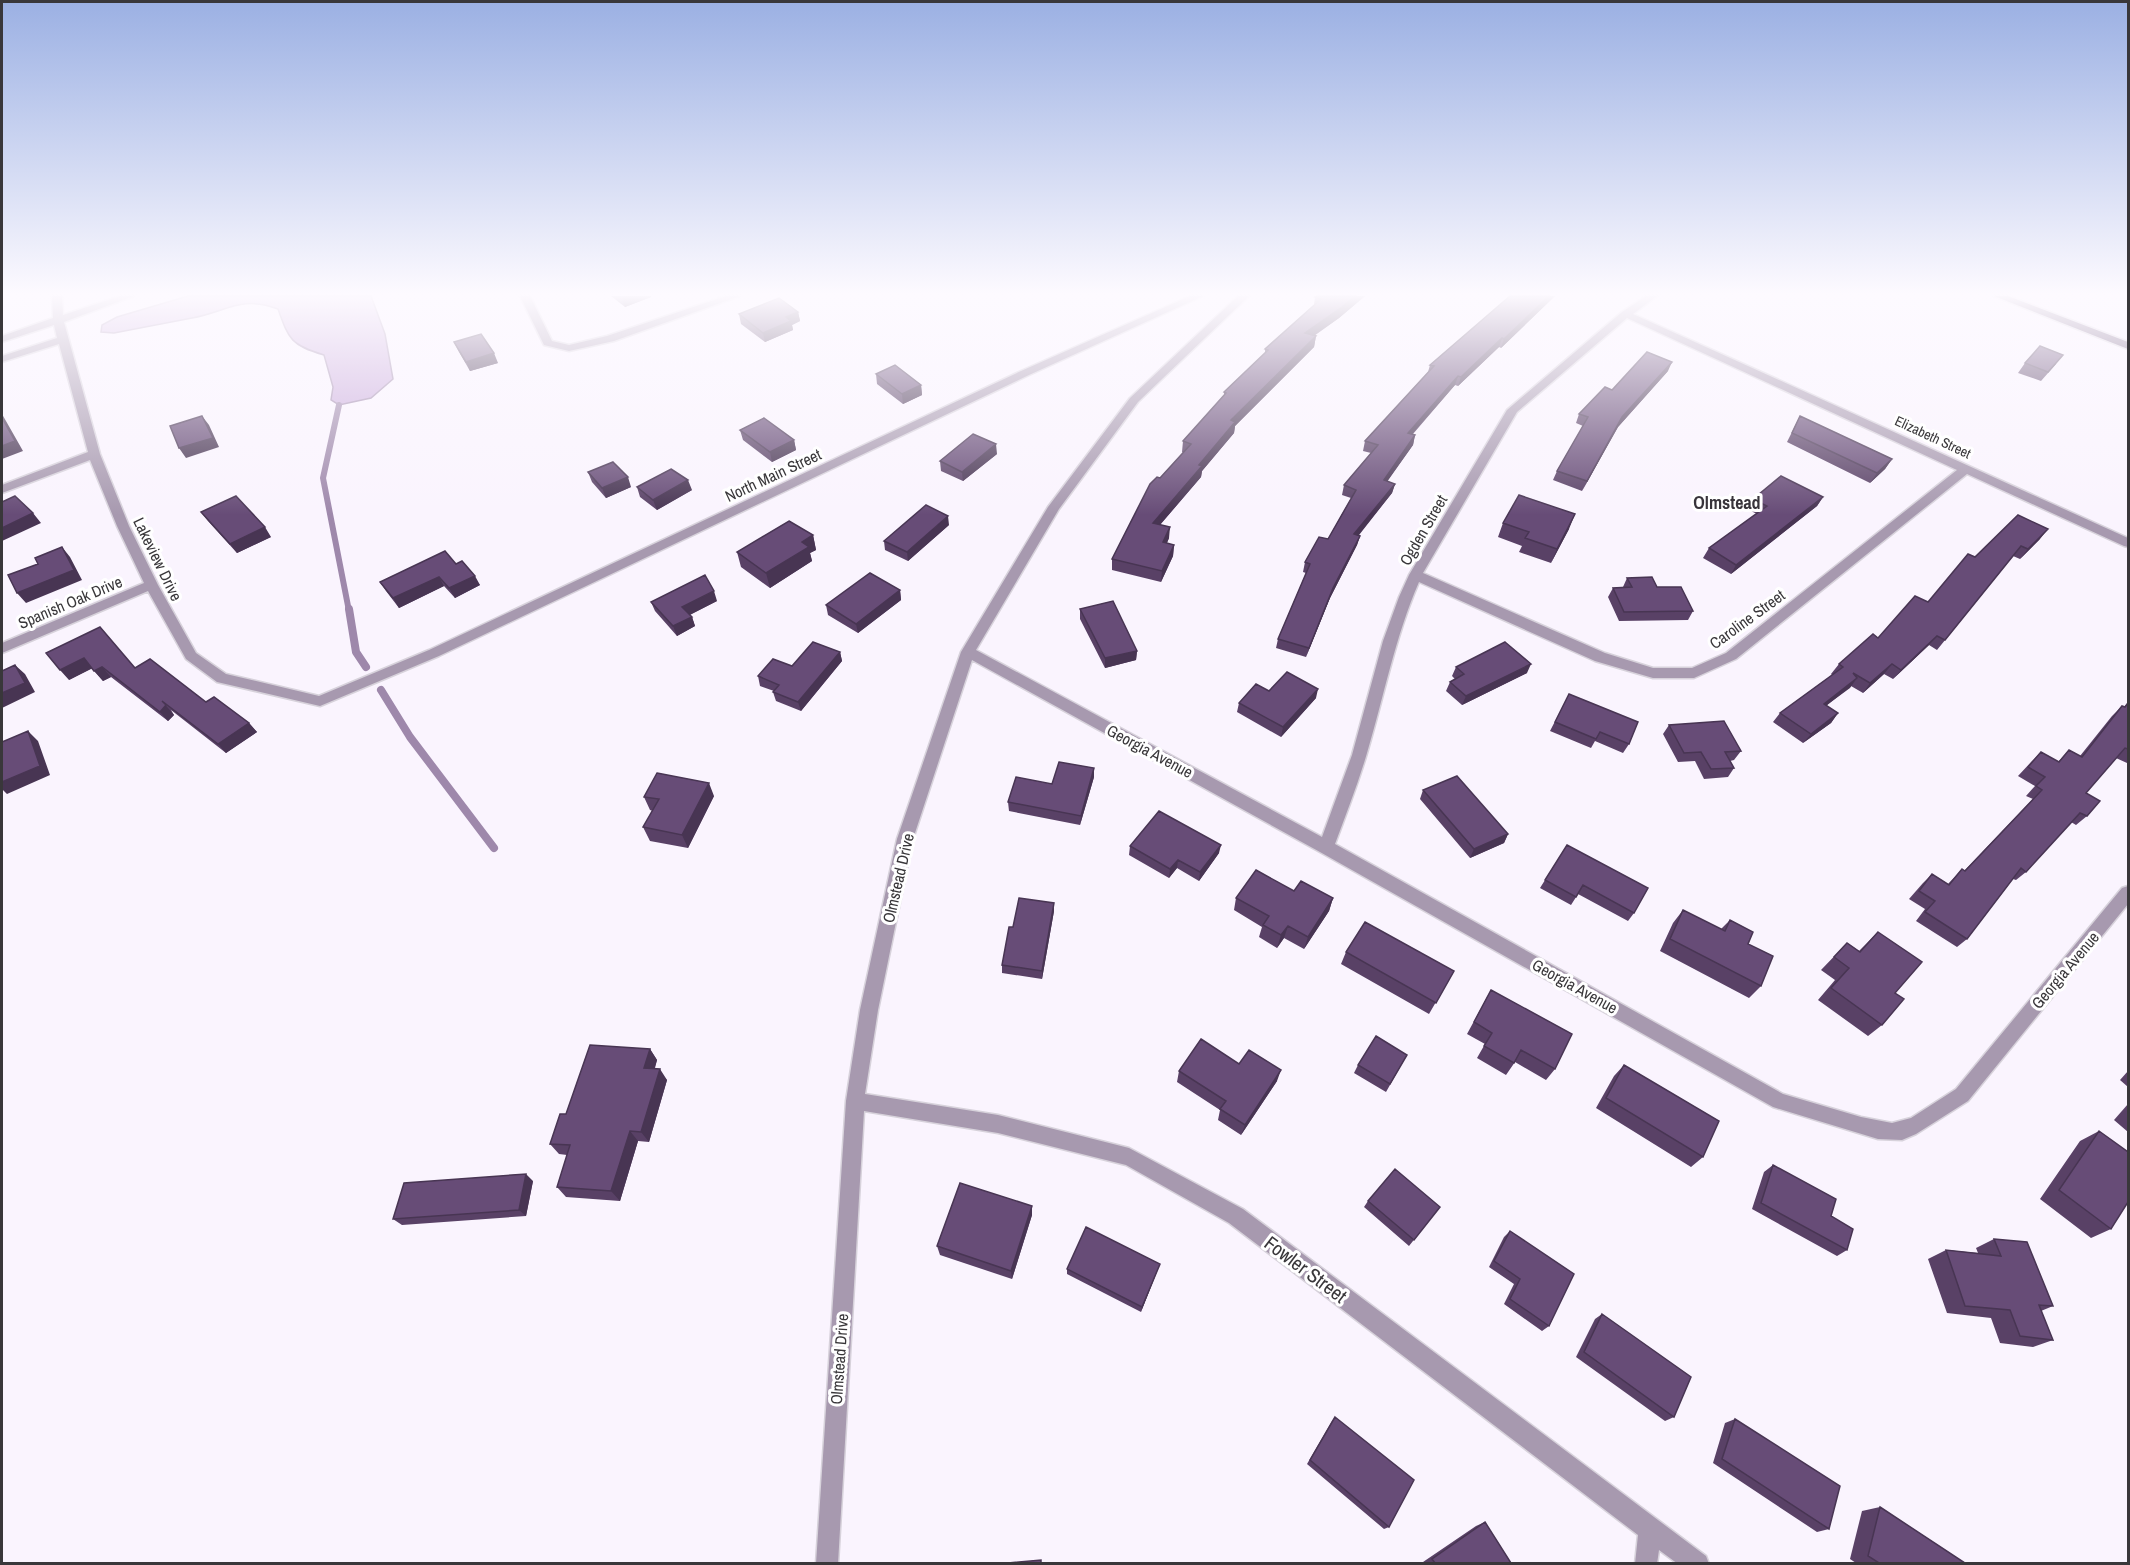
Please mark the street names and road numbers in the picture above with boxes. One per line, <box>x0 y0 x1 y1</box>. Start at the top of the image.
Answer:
street label: Elizabeth Street <box>1892 412 1974 462</box>
street label: North Main Street <box>721 443 825 507</box>
street label: Ogden Street <box>1394 490 1452 569</box>
street label: Lakeview Drive <box>128 514 188 604</box>
street label: Spanish Oak Drive <box>15 570 125 634</box>
street label: Caroline Street <box>1705 584 1789 654</box>
street label: Georgia Avenue <box>1103 719 1197 783</box>
street label: Olmstead Drive <box>877 831 919 925</box>
street label: Georgia Avenue <box>2026 927 2104 1013</box>
street label: Georgia Avenue <box>1528 953 1622 1019</box>
street label: Fowler Street <box>1259 1229 1353 1309</box>
street label: Olmstead Drive <box>825 1313 853 1405</box>

